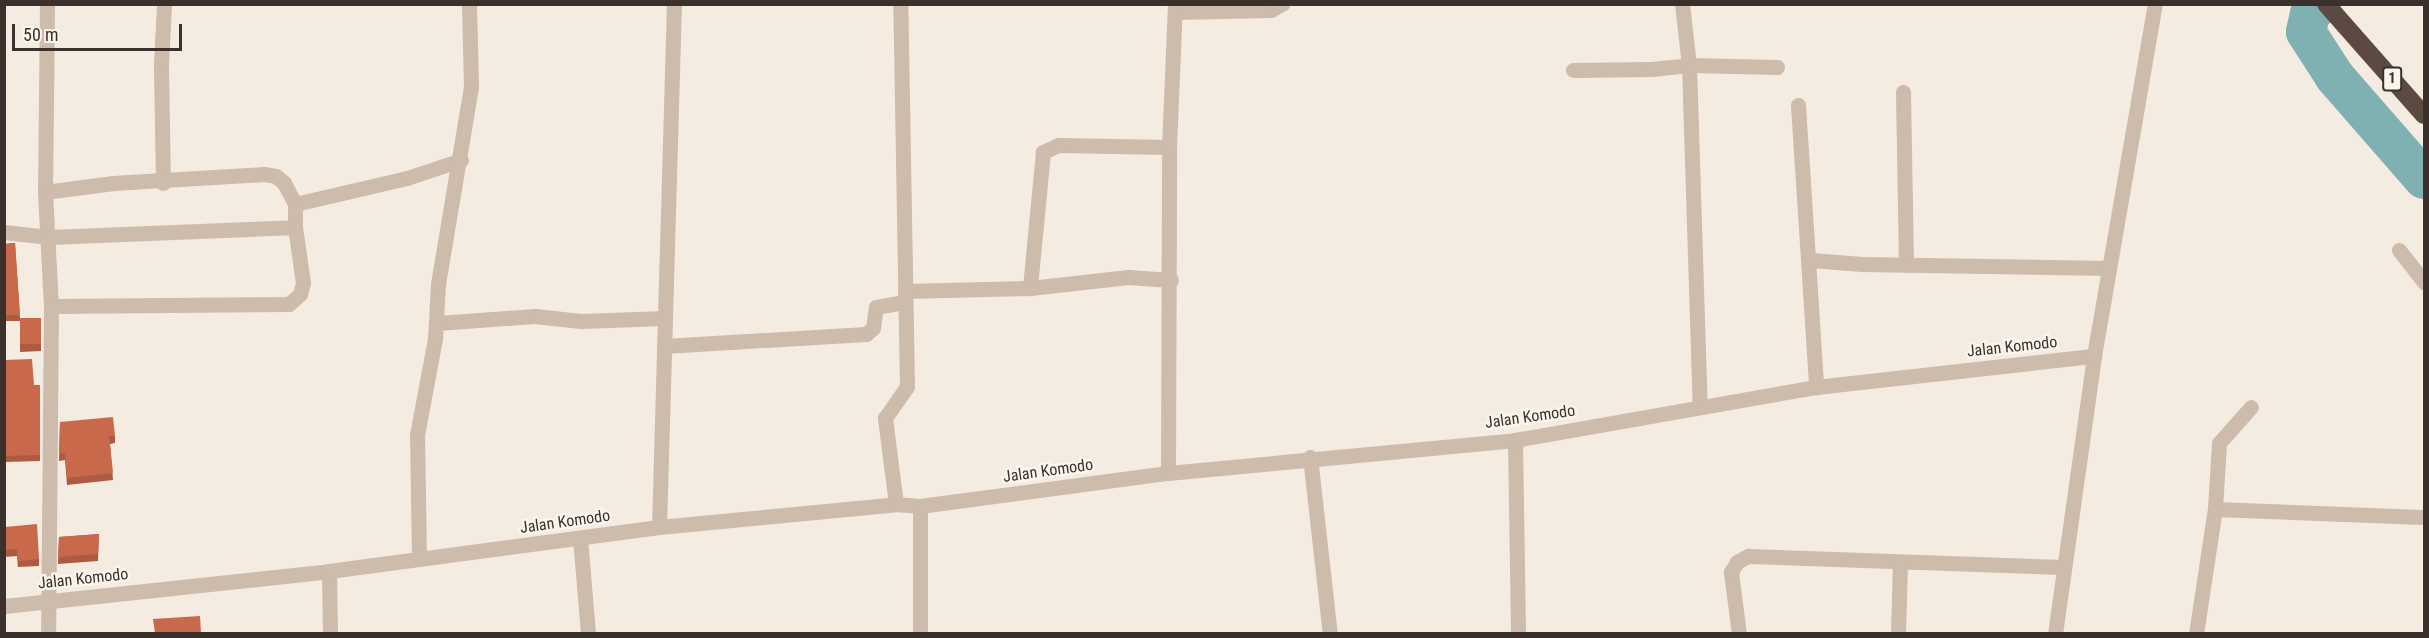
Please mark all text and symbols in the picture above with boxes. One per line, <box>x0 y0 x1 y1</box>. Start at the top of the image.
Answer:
scale bar <box>15 12 184 50</box>
text: 50 m <box>23 24 58 45</box>
road number: 1 <box>2382 67 2402 91</box>
street label: Jalan Komodo <box>1966 333 2058 361</box>
street label: Jalan Komodo <box>1484 401 1576 433</box>
street label: Jalan Komodo <box>1002 455 1094 487</box>
street label: Jalan Komodo <box>519 506 611 538</box>
street label: Jalan Komodo <box>37 565 129 593</box>

